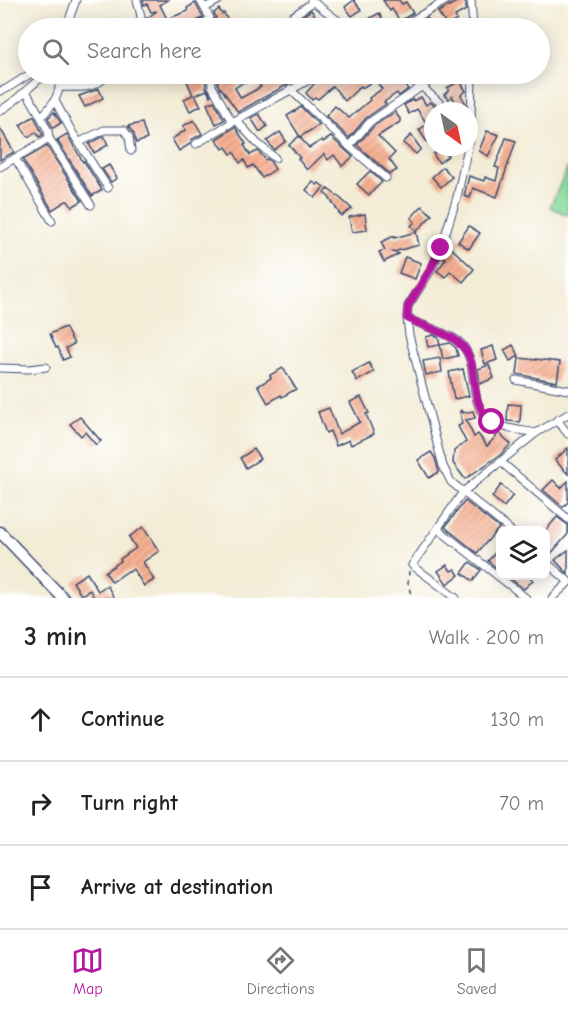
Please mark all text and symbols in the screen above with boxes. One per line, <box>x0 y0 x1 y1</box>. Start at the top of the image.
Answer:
search box <box>18 18 550 84</box>
icon: search <box>39 35 72 68</box>
text: Search here <box>87 38 202 64</box>
north arrow <box>424 102 478 156</box>
route end <box>427 234 453 260</box>
route start <box>478 408 504 434</box>
map controls <box>496 526 550 580</box>
button: layers <box>496 526 550 580</box>
text: 3 min <box>24 622 87 652</box>
text: Walk · 200 m <box>429 626 544 649</box>
icon: ahead <box>24 703 57 736</box>
text: Continue <box>81 706 164 732</box>
text: 130 m <box>491 708 544 731</box>
icon: right <box>24 787 57 820</box>
text: Turn right <box>81 790 178 816</box>
text: 70 m <box>499 792 544 815</box>
icon: arrive <box>24 871 57 904</box>
text: Arrive at destination <box>81 874 273 900</box>
tab: Map <box>71 944 104 998</box>
tab: Directions <box>247 944 314 998</box>
tab: Saved <box>457 944 497 998</box>

